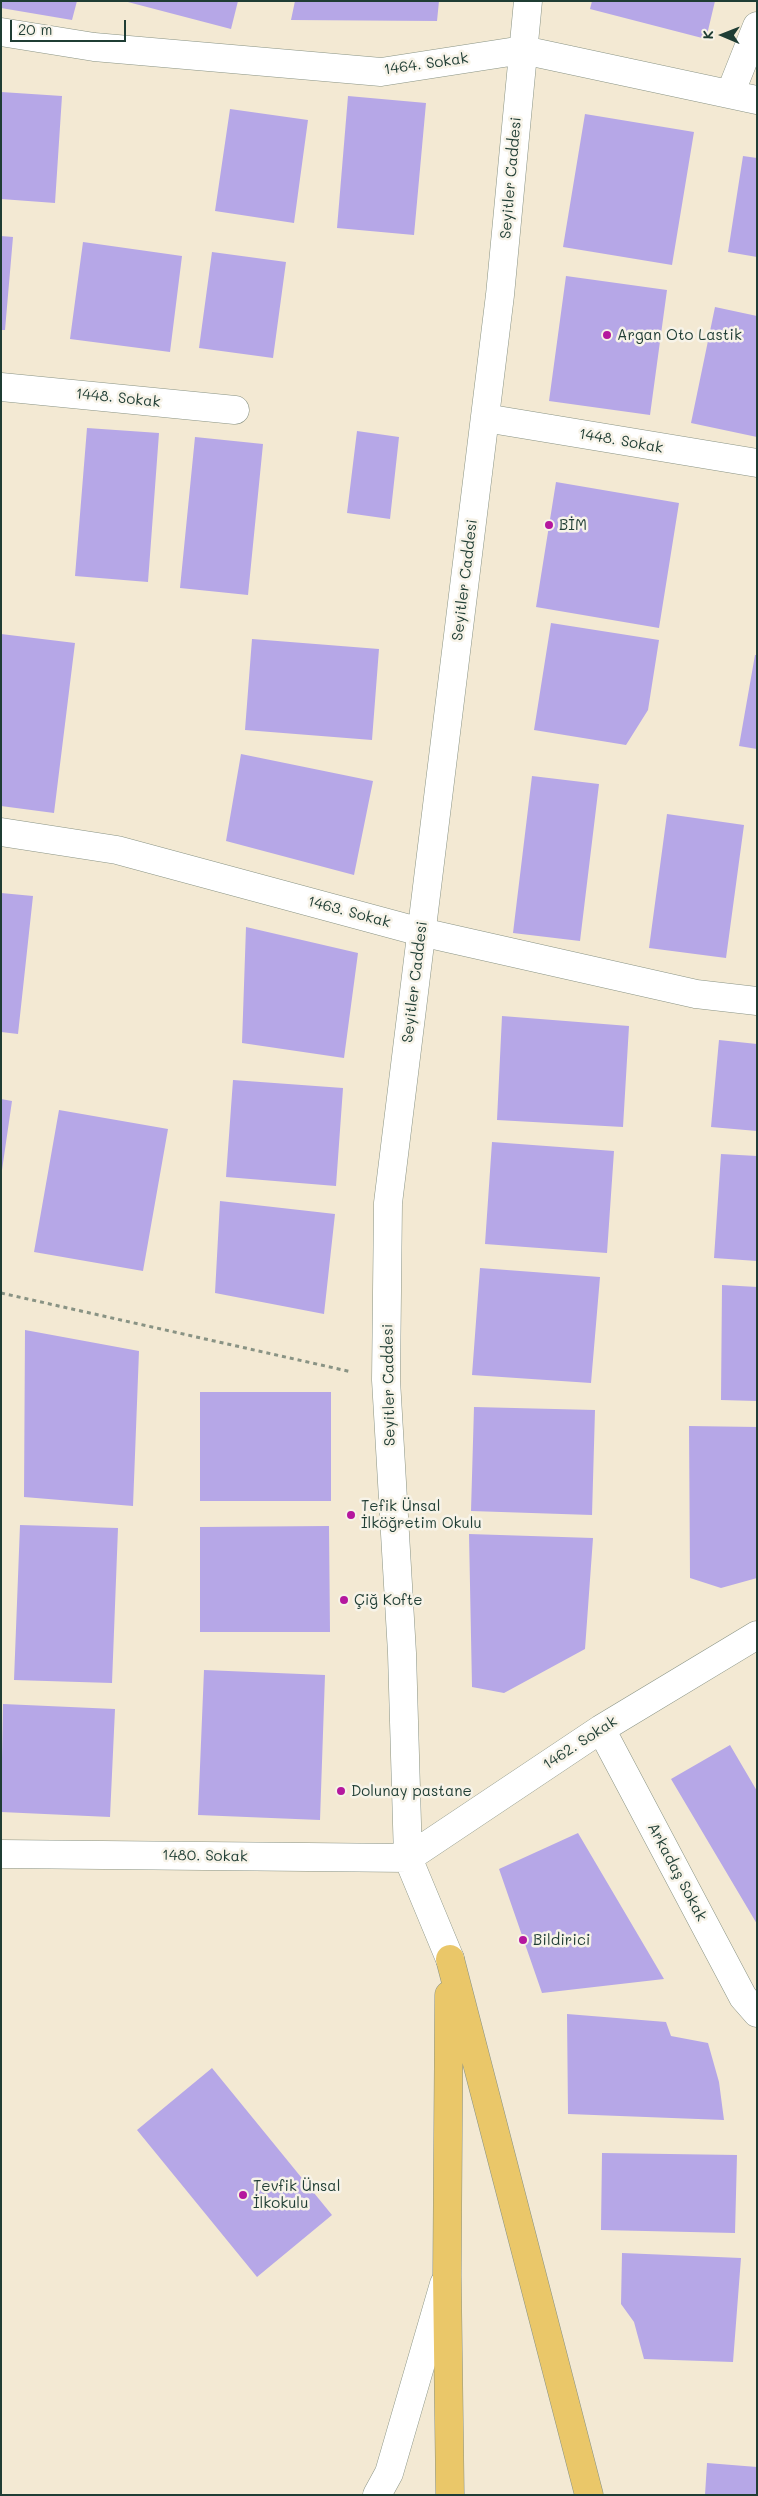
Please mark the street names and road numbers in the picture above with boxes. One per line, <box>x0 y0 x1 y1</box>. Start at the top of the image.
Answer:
street label: 1464. Sokak <box>383 49 469 79</box>
street label: Seyitler Caddesi <box>497 116 525 240</box>
street label: 1448. Sokak <box>75 385 161 411</box>
street label: 1448. Sokak <box>577 425 665 457</box>
street label: Seyitler Caddesi <box>449 518 481 642</box>
street label: 1463. Sokak <box>306 892 392 932</box>
street label: Seyitler Caddesi <box>399 920 431 1044</box>
street label: Seyitler Caddesi <box>379 1324 399 1446</box>
street label: 1462. Sokak <box>540 1712 620 1774</box>
street label: Arkadaş Sokak <box>644 1820 710 1924</box>
street label: 1480. Sokak <box>162 1846 248 1866</box>

